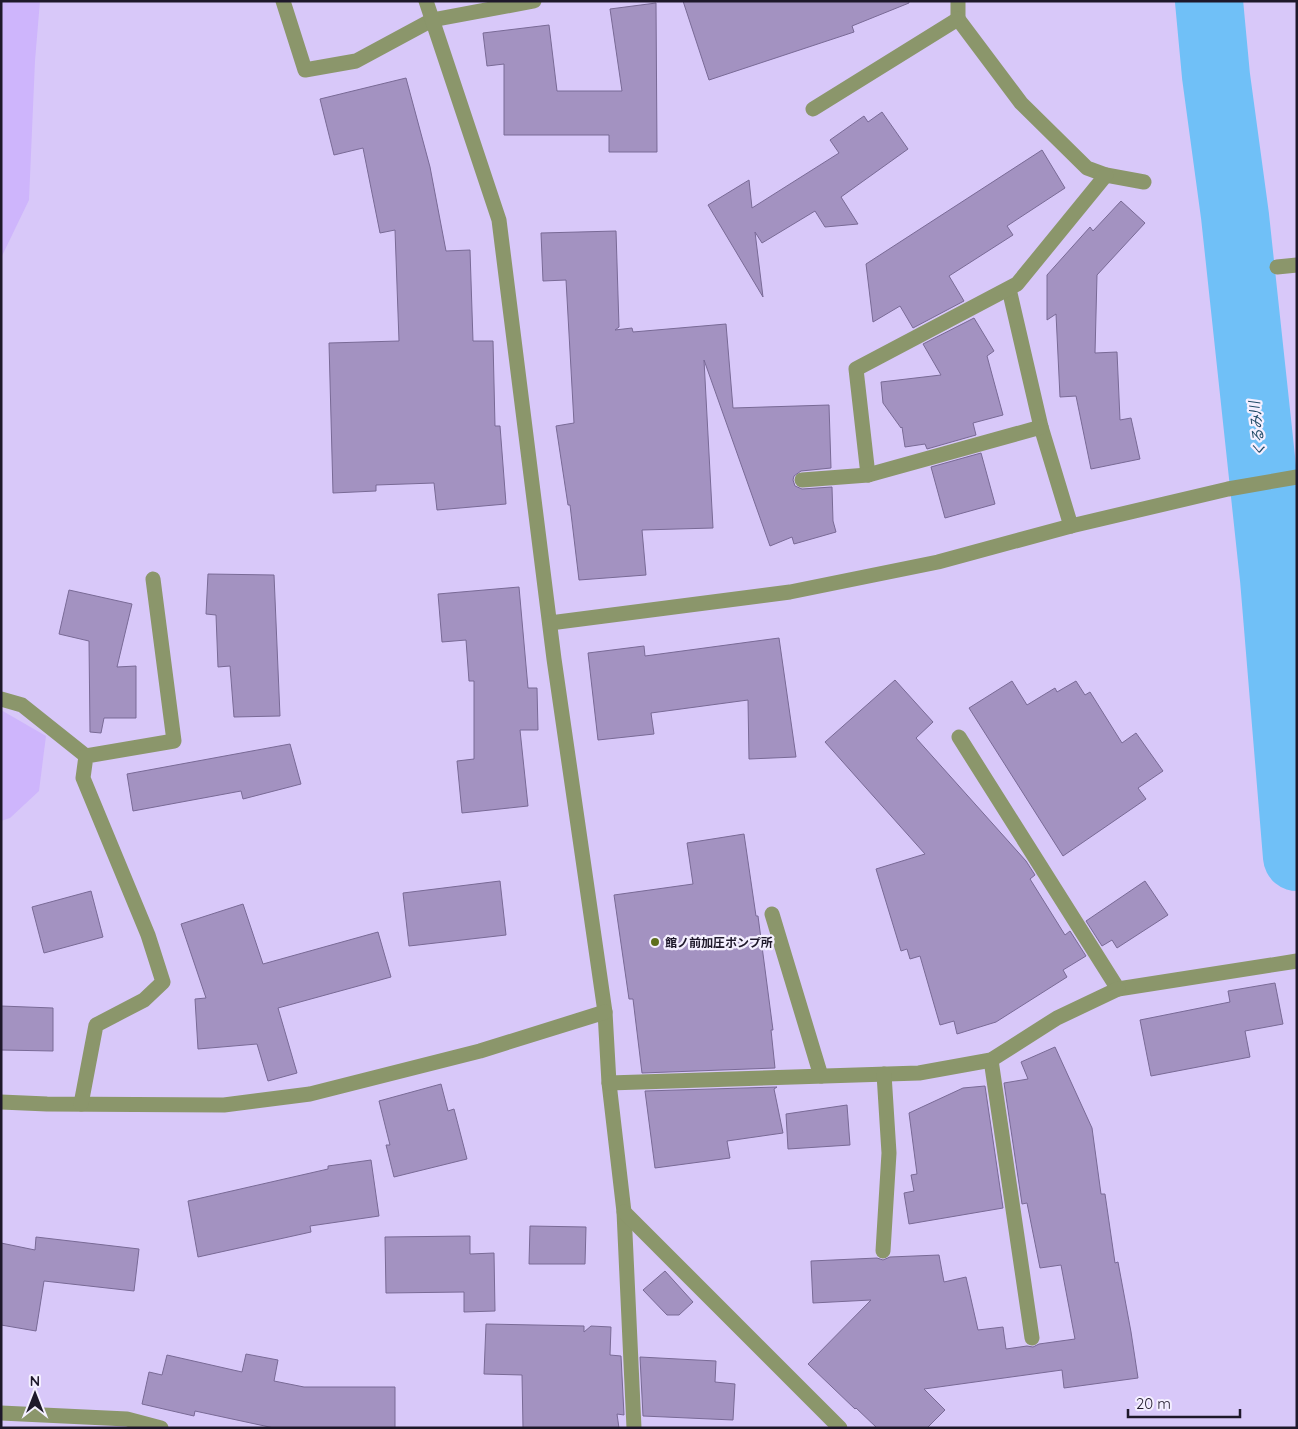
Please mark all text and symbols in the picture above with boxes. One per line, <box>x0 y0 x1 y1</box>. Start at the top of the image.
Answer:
water label: くるみ川 <box>1245 398 1269 458</box>
place label: 館ノ前加圧ポンプ所 <box>665 935 773 950</box>
marker: 館ノ前加圧ポンプ所 <box>649 936 661 948</box>
north arrow <box>10 1369 60 1419</box>
text: N <box>30 1372 40 1390</box>
scale bar <box>1128 1386 1240 1418</box>
text: 20 m <box>1136 1394 1171 1413</box>

